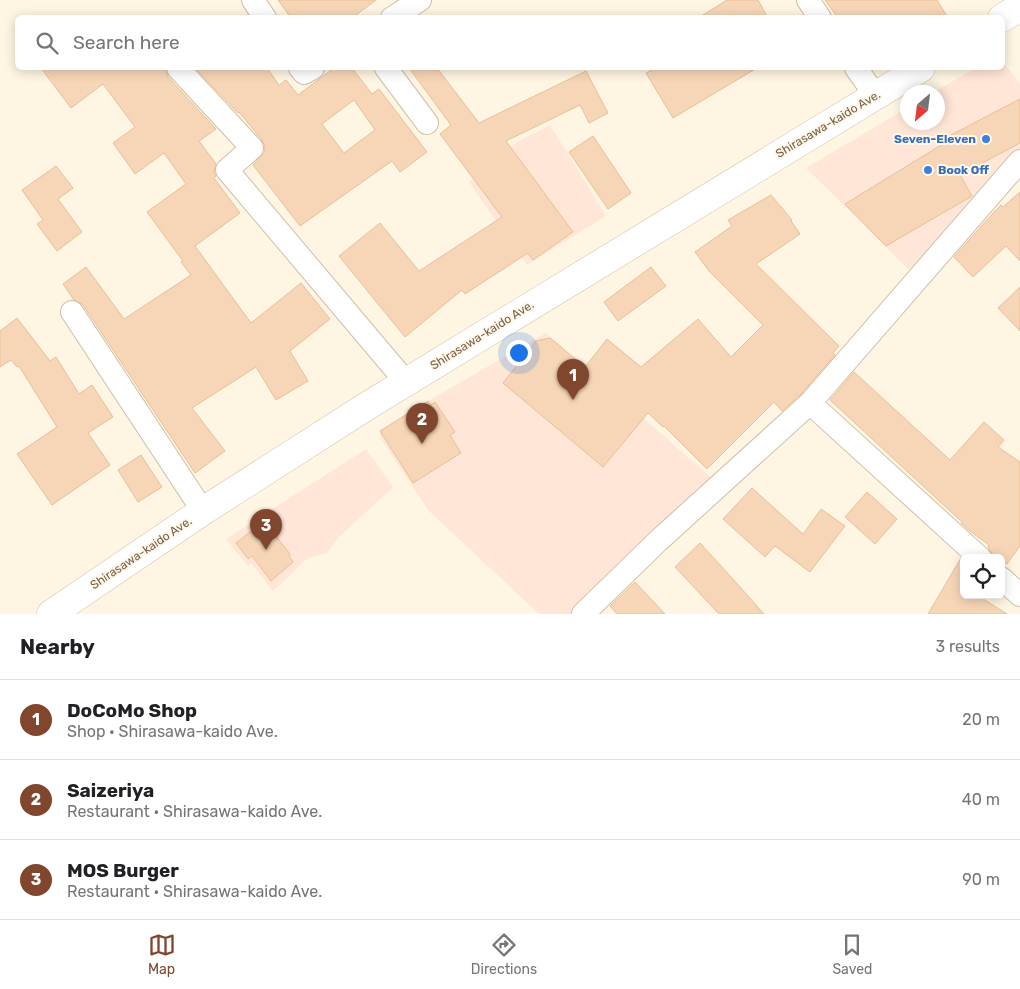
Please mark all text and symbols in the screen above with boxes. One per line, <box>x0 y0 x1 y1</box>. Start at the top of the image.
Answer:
search box <box>15 15 1005 70</box>
icon: search <box>33 29 61 57</box>
text: Search here <box>73 31 180 54</box>
north arrow <box>900 85 945 130</box>
street label: Shirasawa-kaido Ave. <box>773 87 883 161</box>
place label: Seven-Eleven <box>894 132 976 146</box>
marker: Seven-Eleven <box>980 133 992 145</box>
place label: Book Off <box>938 163 989 177</box>
marker: Book Off <box>922 164 934 176</box>
street label: Shirasawa-kaido Ave. <box>428 297 536 373</box>
your location <box>506 340 532 366</box>
pin: 1 <box>557 359 589 400</box>
pin: 2 <box>406 403 438 444</box>
pin: 3 <box>250 509 282 550</box>
street label: Shirasawa-kaido Ave. <box>88 514 194 592</box>
map controls <box>960 554 1005 599</box>
button: locate <box>960 554 1005 599</box>
text: Nearby <box>20 634 95 659</box>
text: 3 results <box>935 637 1000 656</box>
text: DoCoMo Shop <box>67 699 197 722</box>
text: 1 <box>32 710 40 729</box>
text: 20 m <box>962 710 1000 729</box>
text: Shop · Shirasawa-kaido Ave. <box>67 722 278 741</box>
text: Saizeriya <box>67 779 154 802</box>
text: 2 <box>31 790 41 809</box>
text: 40 m <box>962 790 1000 809</box>
text: Restaurant · Shirasawa-kaido Ave. <box>67 802 322 821</box>
text: MOS Burger <box>67 859 179 882</box>
text: 3 <box>31 870 41 889</box>
text: 90 m <box>962 870 1000 889</box>
text: Restaurant · Shirasawa-kaido Ave. <box>67 882 322 901</box>
tab: Map <box>148 931 176 978</box>
tab: Directions <box>471 931 537 978</box>
tab: Saved <box>832 931 872 978</box>

